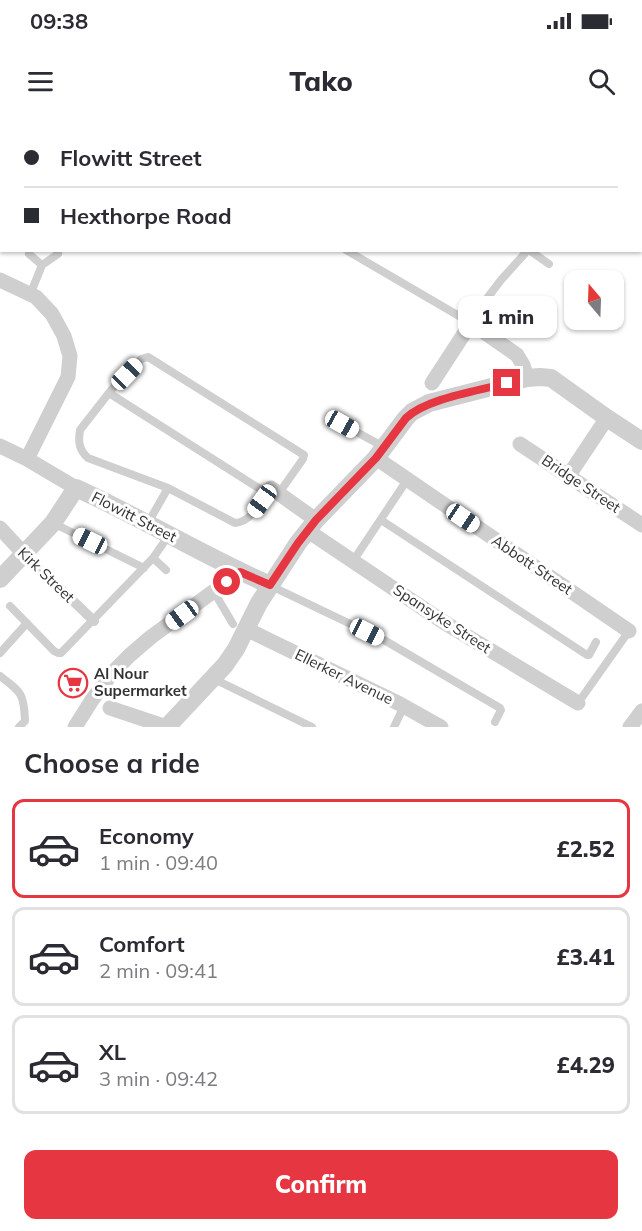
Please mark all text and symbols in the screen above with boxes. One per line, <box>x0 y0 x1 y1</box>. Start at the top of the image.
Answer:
text: 09:38 <box>30 7 88 35</box>
text: Tako <box>289 64 353 98</box>
icon: menu <box>24 65 57 98</box>
icon: search <box>585 65 618 98</box>
text: Flowitt Street <box>60 144 202 172</box>
text: Hexthorpe Road <box>60 202 232 230</box>
north arrow <box>564 270 624 330</box>
map controls <box>564 270 624 330</box>
callout: 1 min <box>458 296 556 338</box>
text: 1 min <box>481 304 534 329</box>
car <box>108 355 146 393</box>
route end <box>493 369 520 396</box>
car <box>322 407 362 441</box>
street label: Bridge Street <box>538 450 624 517</box>
car <box>244 481 280 521</box>
street label: Flowitt Street <box>89 487 180 546</box>
car <box>443 500 483 536</box>
car <box>70 525 110 557</box>
street label: Abbott Street <box>488 531 576 599</box>
street label: Kirk Street <box>14 543 79 606</box>
route start <box>213 568 240 595</box>
street label: Spansyke Street <box>390 580 495 657</box>
car <box>162 597 202 633</box>
car <box>347 616 387 648</box>
street label: Ellerker Avenue <box>292 645 396 709</box>
place label: Al Nour Supermarket <box>94 664 187 700</box>
supermarket icon: Al Nour Supermarket <box>57 667 89 699</box>
text: Choose a ride <box>24 746 200 780</box>
icon: car <box>27 822 81 876</box>
text: Economy <box>99 822 194 850</box>
text: £2.52 <box>556 835 615 863</box>
text: 1 min · 09:40 <box>99 850 218 875</box>
icon: car <box>27 930 81 984</box>
text: Comfort <box>99 930 185 958</box>
text: £3.41 <box>556 943 615 971</box>
text: 2 min · 09:41 <box>99 958 218 983</box>
icon: car <box>27 1038 81 1092</box>
text: XL <box>99 1038 126 1066</box>
text: £4.29 <box>556 1051 615 1079</box>
text: 3 min · 09:42 <box>99 1066 218 1091</box>
button: Confirm <box>24 1150 618 1219</box>

